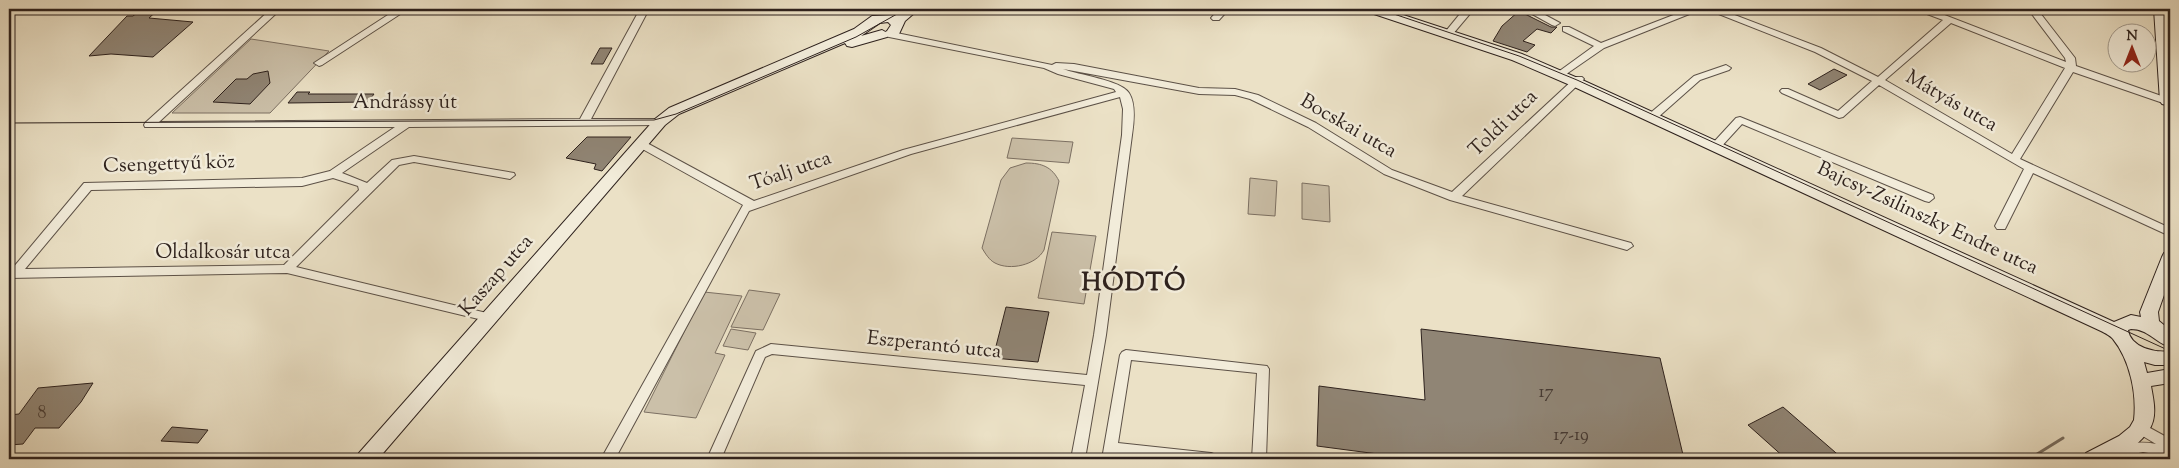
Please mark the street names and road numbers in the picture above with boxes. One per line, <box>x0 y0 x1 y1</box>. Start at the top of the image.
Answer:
street label: Mátyás utca <box>1900 64 2002 140</box>
street label: Toldi utca <box>1463 84 1545 164</box>
street label: Bocskai utca <box>1294 88 1402 166</box>
street label: Andrássy út <box>353 89 457 118</box>
street label: Tóalj utca <box>746 145 836 199</box>
street label: Csengettyű köz <box>103 148 235 182</box>
street label: Bajcsy-Zsilinszky Endre utca <box>1812 155 2042 283</box>
street label: Kaszap utca <box>453 229 541 323</box>
street label: Oldalkosár utca <box>155 239 291 268</box>
street label: Eszperantó utca <box>865 325 1003 367</box>

